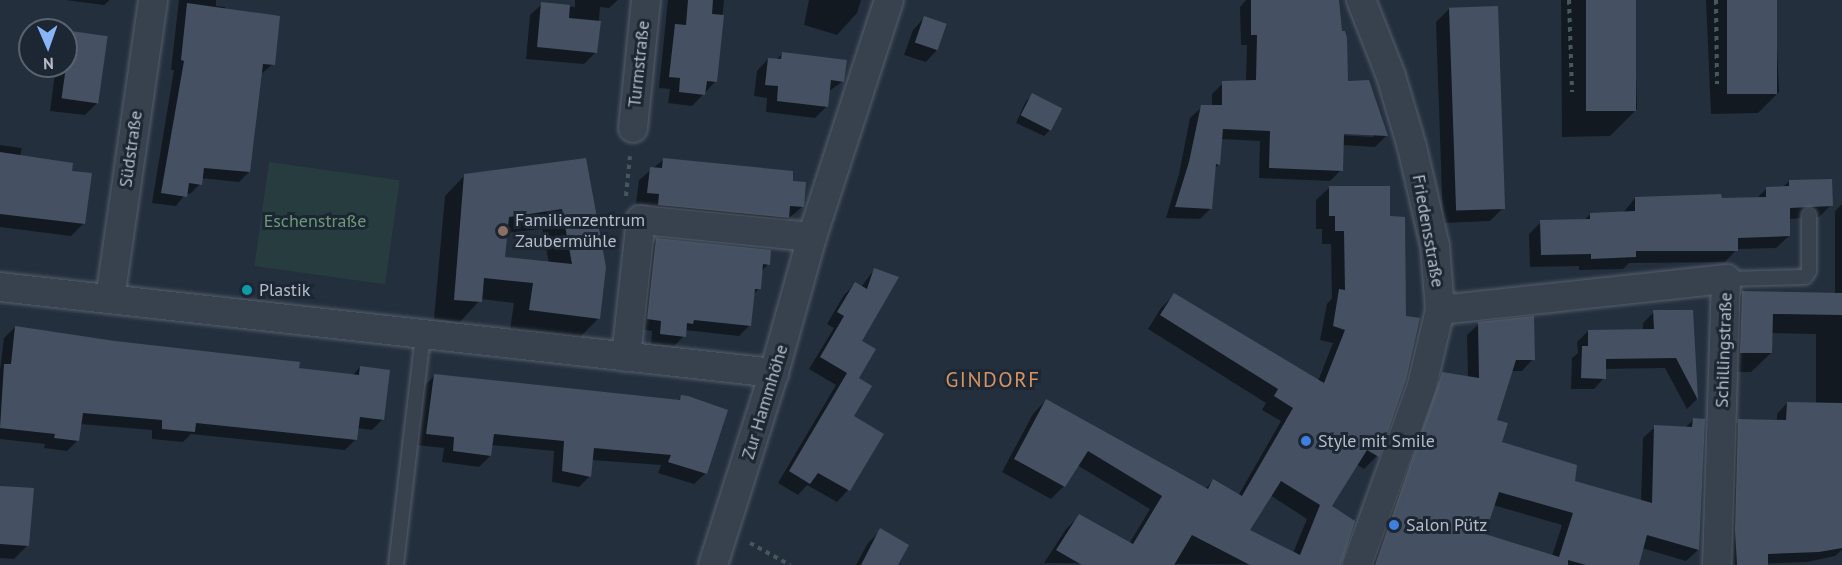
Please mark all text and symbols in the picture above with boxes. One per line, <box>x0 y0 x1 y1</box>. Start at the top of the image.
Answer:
north arrow <box>18 18 78 78</box>
street label: Turmstraße <box>624 20 654 108</box>
text: N <box>43 54 54 74</box>
street label: Südstraße <box>115 109 147 189</box>
street label: Friedensstraße <box>1407 173 1449 289</box>
park label: Eschenstraße <box>264 210 366 232</box>
place label: Familienzentrum Zaubermühle <box>515 210 645 252</box>
marker: Familienzentrum Zaubermühle <box>496 224 510 238</box>
place label: Plastik <box>259 279 310 301</box>
marker: Plastik <box>240 283 254 297</box>
street label: Schillingstraße <box>1711 292 1737 408</box>
street label: Zur Hammhöhe <box>737 342 793 462</box>
district label: GINDORF <box>945 367 1041 393</box>
place label: Style mit Smile <box>1318 430 1435 452</box>
marker: Style mit Smile <box>1299 434 1313 448</box>
place label: Salon Pütz <box>1406 514 1487 536</box>
marker: Salon Pütz <box>1387 518 1401 532</box>

